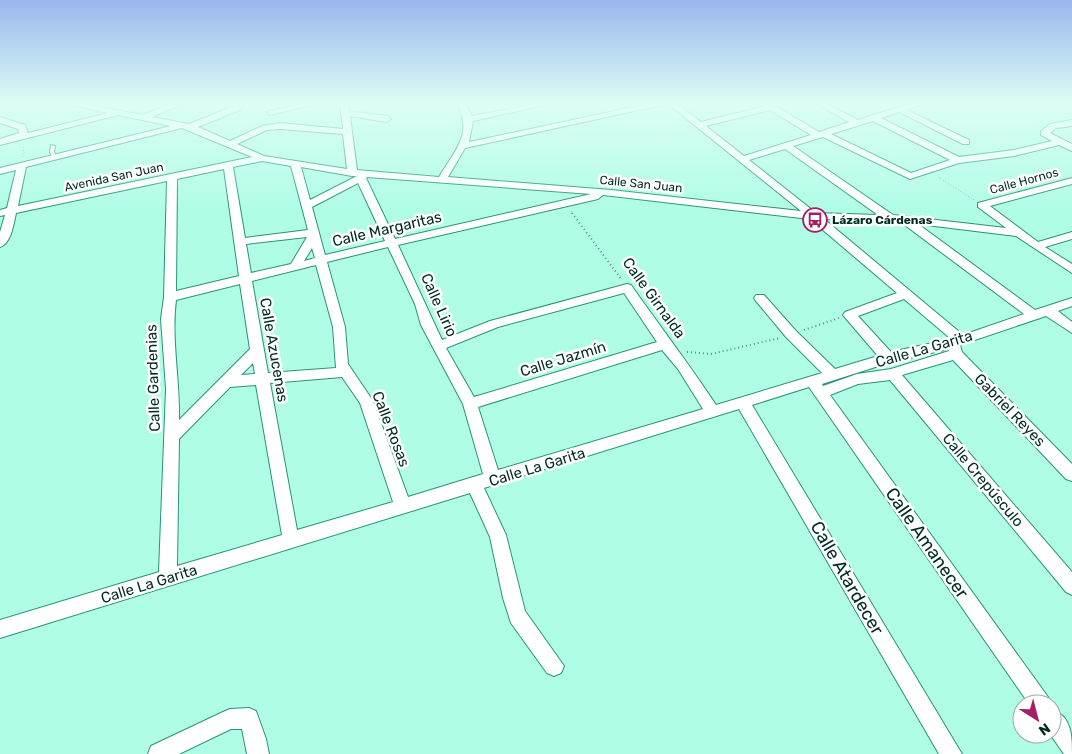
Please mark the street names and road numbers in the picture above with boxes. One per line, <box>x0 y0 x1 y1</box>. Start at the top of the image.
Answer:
street label: Avenida San Juan <box>63 160 165 194</box>
street label: Calle Hornos <box>988 165 1060 197</box>
street label: Calle San Juan <box>599 173 683 195</box>
street label: Calle Margaritas <box>331 208 444 250</box>
street label: Calle Girnalda <box>619 254 689 342</box>
street label: Calle Lirio <box>417 270 461 340</box>
street label: Calle Azucenas <box>256 296 292 404</box>
street label: Calle Gardenias <box>142 324 164 432</box>
street label: Calle La Garita <box>873 327 975 371</box>
street label: Calle Jazmín <box>518 337 608 381</box>
street label: Gabriel Reyes <box>971 370 1049 450</box>
street label: Calle Rosas <box>368 389 414 470</box>
street label: Calle Crepúsculo <box>939 429 1027 531</box>
street label: Calle La Garita <box>487 444 587 490</box>
street label: Calle Amanecer <box>881 483 974 603</box>
street label: Calle Atardecer <box>806 517 888 639</box>
street label: Calle La Garita <box>99 561 199 607</box>

